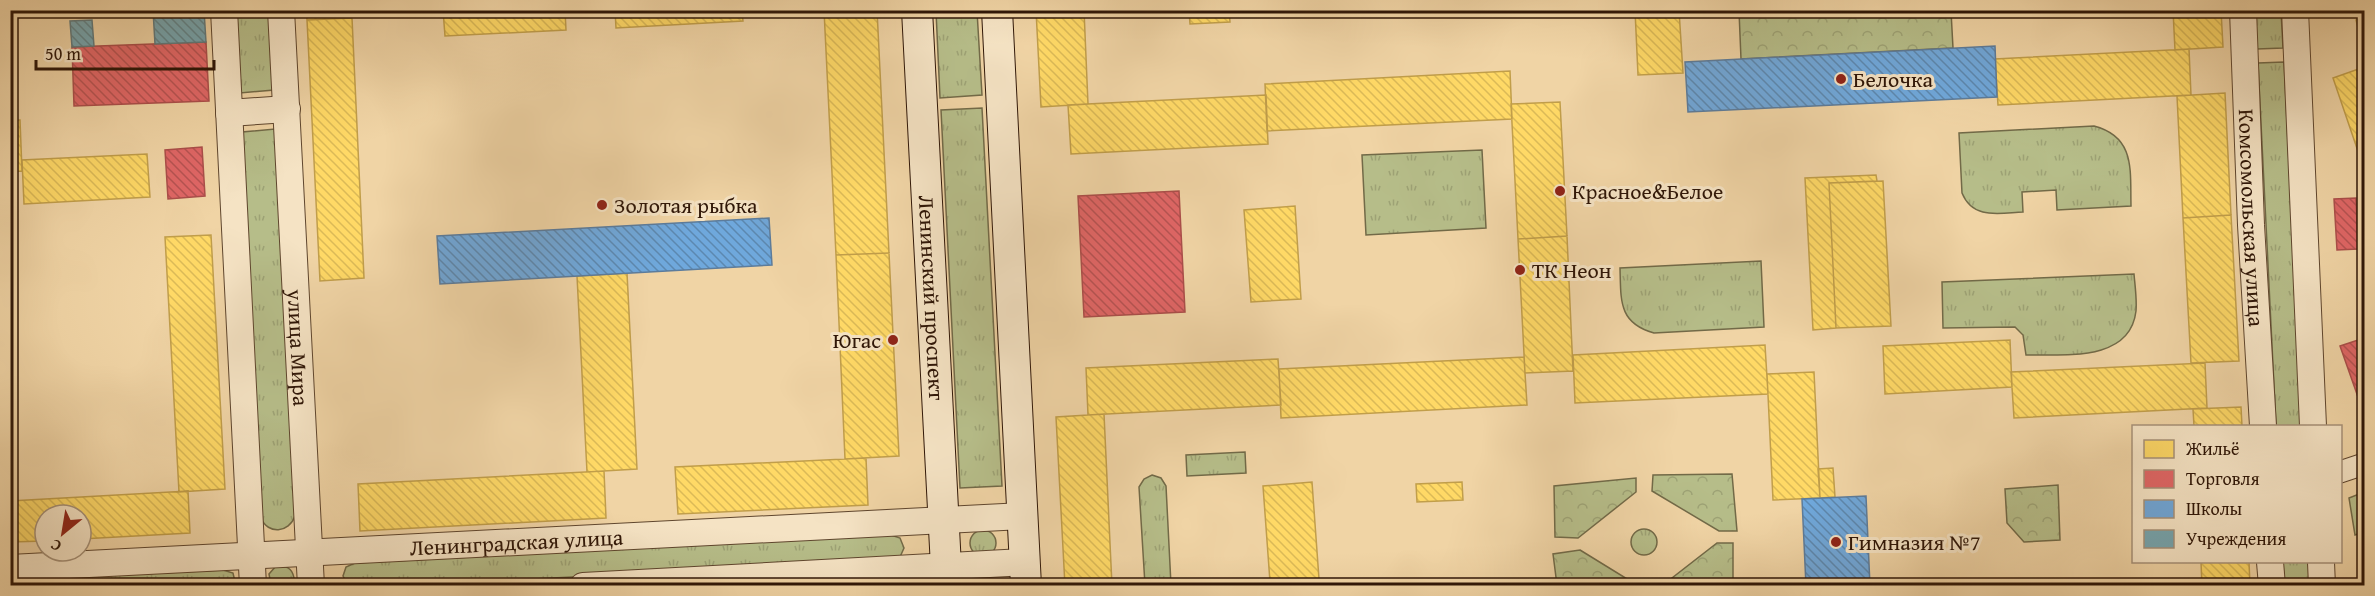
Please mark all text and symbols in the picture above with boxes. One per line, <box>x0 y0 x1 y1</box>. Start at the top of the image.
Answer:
scale bar <box>36 33 214 71</box>
text: 50 m <box>45 40 81 67</box>
place label: Белочка <box>1853 63 1933 95</box>
marker: Белочка <box>1834 72 1848 86</box>
street label: Комсомольская улица <box>2231 108 2273 328</box>
place label: Красное&Белое <box>1572 175 1723 207</box>
marker: Красное&Белое <box>1553 184 1567 198</box>
place label: Золотая рыбка <box>614 189 758 221</box>
street label: Ленинский проспект <box>911 194 953 401</box>
marker: Золотая рыбка <box>595 198 609 212</box>
place label: ТК Неон <box>1532 254 1612 286</box>
marker: ТК Неон <box>1513 263 1527 277</box>
street label: улица Мира <box>280 287 318 407</box>
place label: Югас <box>833 324 881 356</box>
marker: Югас <box>886 333 900 347</box>
legend <box>2132 425 2342 563</box>
text: Жильё <box>2185 435 2240 462</box>
text: Торговля <box>2186 465 2260 492</box>
text: Школы <box>2186 495 2243 522</box>
north arrow <box>33 503 93 563</box>
street label: Ленинградская улица <box>409 521 624 563</box>
text: Учреждения <box>2186 525 2286 552</box>
place label: Гимназия №7 <box>1848 526 1981 558</box>
text: С <box>46 533 65 559</box>
marker: Гимназия №7 <box>1829 535 1843 549</box>

